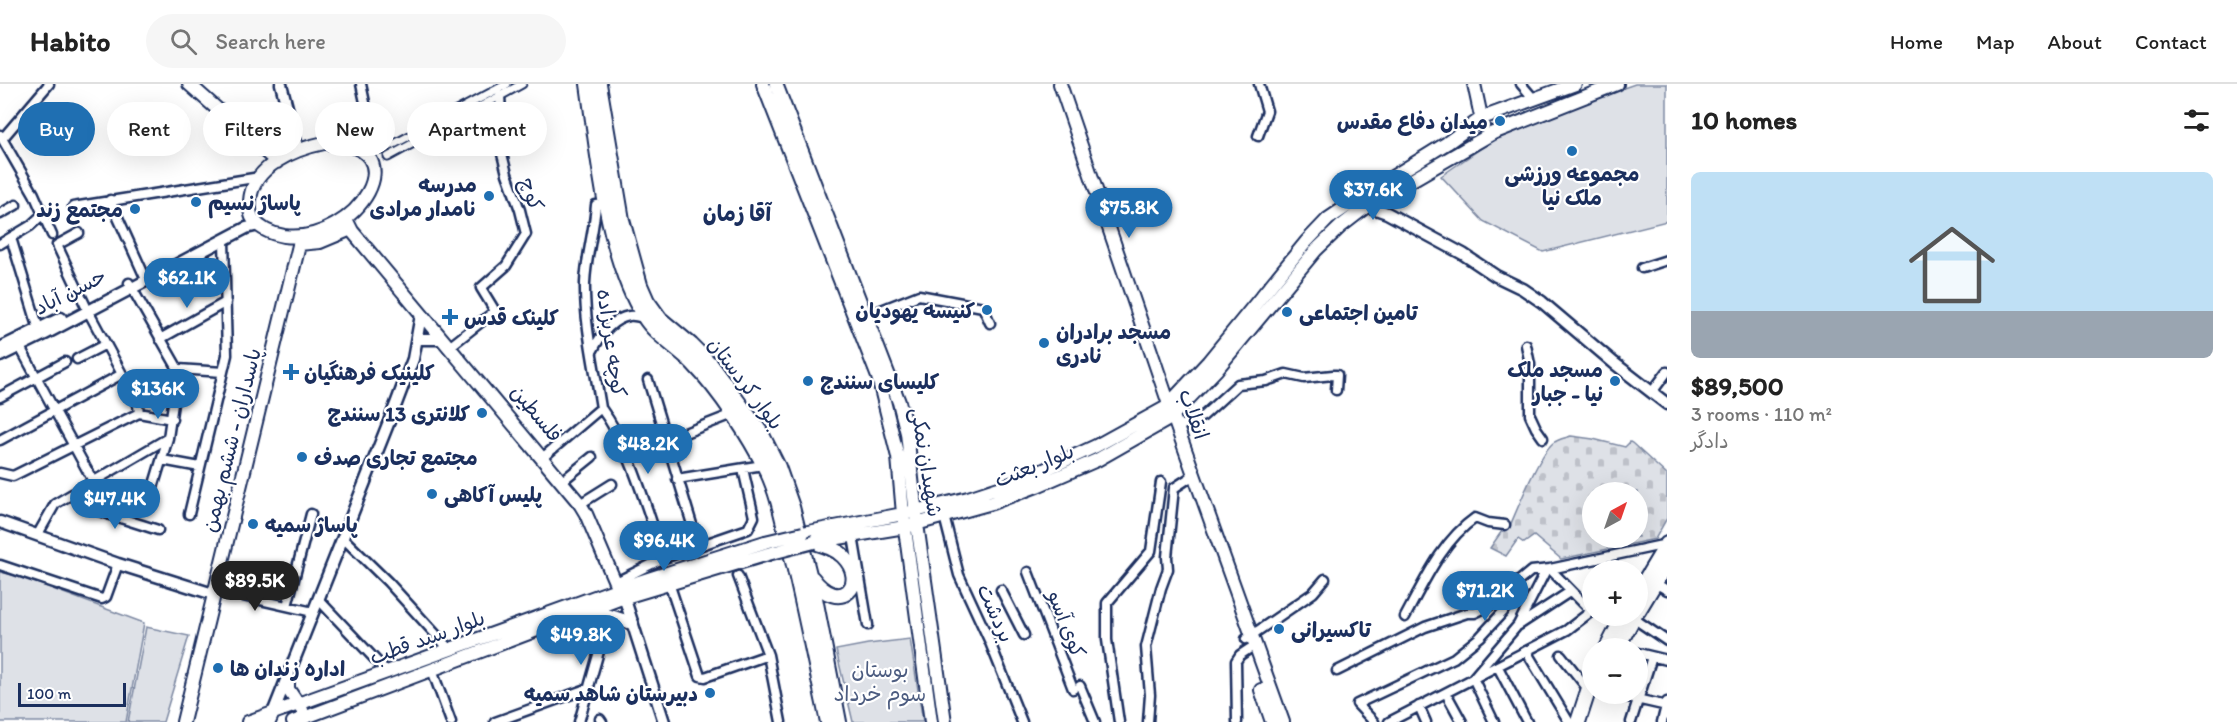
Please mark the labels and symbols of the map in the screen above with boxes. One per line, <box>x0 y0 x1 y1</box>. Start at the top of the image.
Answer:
place label: میدان دفاع مقدس <box>1337 109 1488 136</box>
marker: میدان دفاع مقدس <box>1493 114 1507 128</box>
marker: مجموعه ورزشی ملک نیا <box>1565 144 1579 158</box>
place label: مجموعه ورزشی ملک نیا <box>1504 161 1640 211</box>
pin: $37.6K <box>1324 170 1422 221</box>
place label: مدرسه نامدار مرادی <box>370 172 477 221</box>
street label: کوچ <box>513 174 549 215</box>
pin: $75.8K <box>1080 188 1178 239</box>
marker: مدرسه نامدار مرادی <box>482 189 496 203</box>
place label: پاساژ نسیم <box>208 190 301 219</box>
marker: پاساژ نسیم <box>189 195 203 209</box>
place label: مجتمع زند <box>36 197 123 225</box>
district label: آقا زمان <box>703 200 772 227</box>
marker: مجتمع زند <box>128 202 142 216</box>
pin: $62.1K <box>138 258 236 309</box>
street label: حسن آباد <box>30 262 111 321</box>
street label: کوچه عربزاده <box>591 287 632 399</box>
place label: کنیسه یهودیان <box>855 298 976 325</box>
place label: تامین اجتماعی <box>1299 300 1419 326</box>
marker: کنیسه یهودیان <box>980 303 994 317</box>
place label: کلینک قدس <box>464 305 560 331</box>
marker: تامین اجتماعی <box>1280 305 1294 319</box>
marker: کلینک قدس <box>441 308 459 326</box>
place label: مسجد برادران نادری <box>1056 319 1171 368</box>
street label: بلوار کردستان <box>702 332 789 435</box>
marker: مسجد برادران نادری <box>1037 336 1051 350</box>
street label: پاسداران - ششم بهمن <box>196 345 270 536</box>
place label: مسجد ملک نیا - جبار <box>1507 357 1603 407</box>
place label: کلینیک فرهنگیان <box>304 360 435 386</box>
marker: کلینیک فرهنگیان <box>282 363 300 381</box>
pin: $136K <box>116 369 200 420</box>
place label: کلیسای سنندج <box>820 369 940 395</box>
marker: کلیسای سنندج <box>801 374 815 388</box>
marker: مسجد ملک نیا - جبار <box>1608 374 1622 388</box>
street label: فلسطین <box>506 379 568 447</box>
street label: انقلاب <box>1173 385 1214 443</box>
place label: کلانتری 13 سنندج <box>327 401 471 427</box>
marker: کلانتری 13 سنندج <box>475 406 489 420</box>
street label: شهیدان نمکی <box>904 406 948 519</box>
pin: $48.2K <box>599 424 697 475</box>
street label: بلوار بعثت <box>991 438 1078 493</box>
place label: مجتمع تجاری صدف <box>314 445 478 473</box>
marker: مجتمع تجاری صدف <box>295 450 309 464</box>
pin: $47.4K <box>66 479 164 530</box>
place label: پلیس آکاهی <box>444 482 542 508</box>
north arrow <box>1582 482 1648 548</box>
marker: پلیس آکاهی <box>425 487 439 501</box>
place label: پاساژ سمیه <box>265 512 358 538</box>
marker: پاساژ سمیه <box>246 517 260 531</box>
pin: $96.4K <box>615 521 713 572</box>
pin: $89.5K <box>206 561 304 612</box>
pin: $71.2K <box>1436 571 1534 622</box>
street label: بردشت <box>971 580 1020 646</box>
street label: کوی آسو <box>1041 585 1091 662</box>
street label: بلوار سید قطب <box>366 605 489 670</box>
pin: $49.8K <box>532 615 630 666</box>
place label: تاکسیرانی <box>1291 617 1372 643</box>
marker: تاکسیرانی <box>1272 622 1286 636</box>
place label: اداره زندان ها <box>230 656 345 681</box>
park label: بوستان سوم خرداد <box>834 657 926 710</box>
marker: اداره زندان ها <box>211 661 225 675</box>
scale bar <box>18 680 126 708</box>
place label: دبیرستان شاهد سمیه <box>524 681 698 707</box>
marker: دبیرستان شاهد سمیه <box>703 686 717 700</box>

